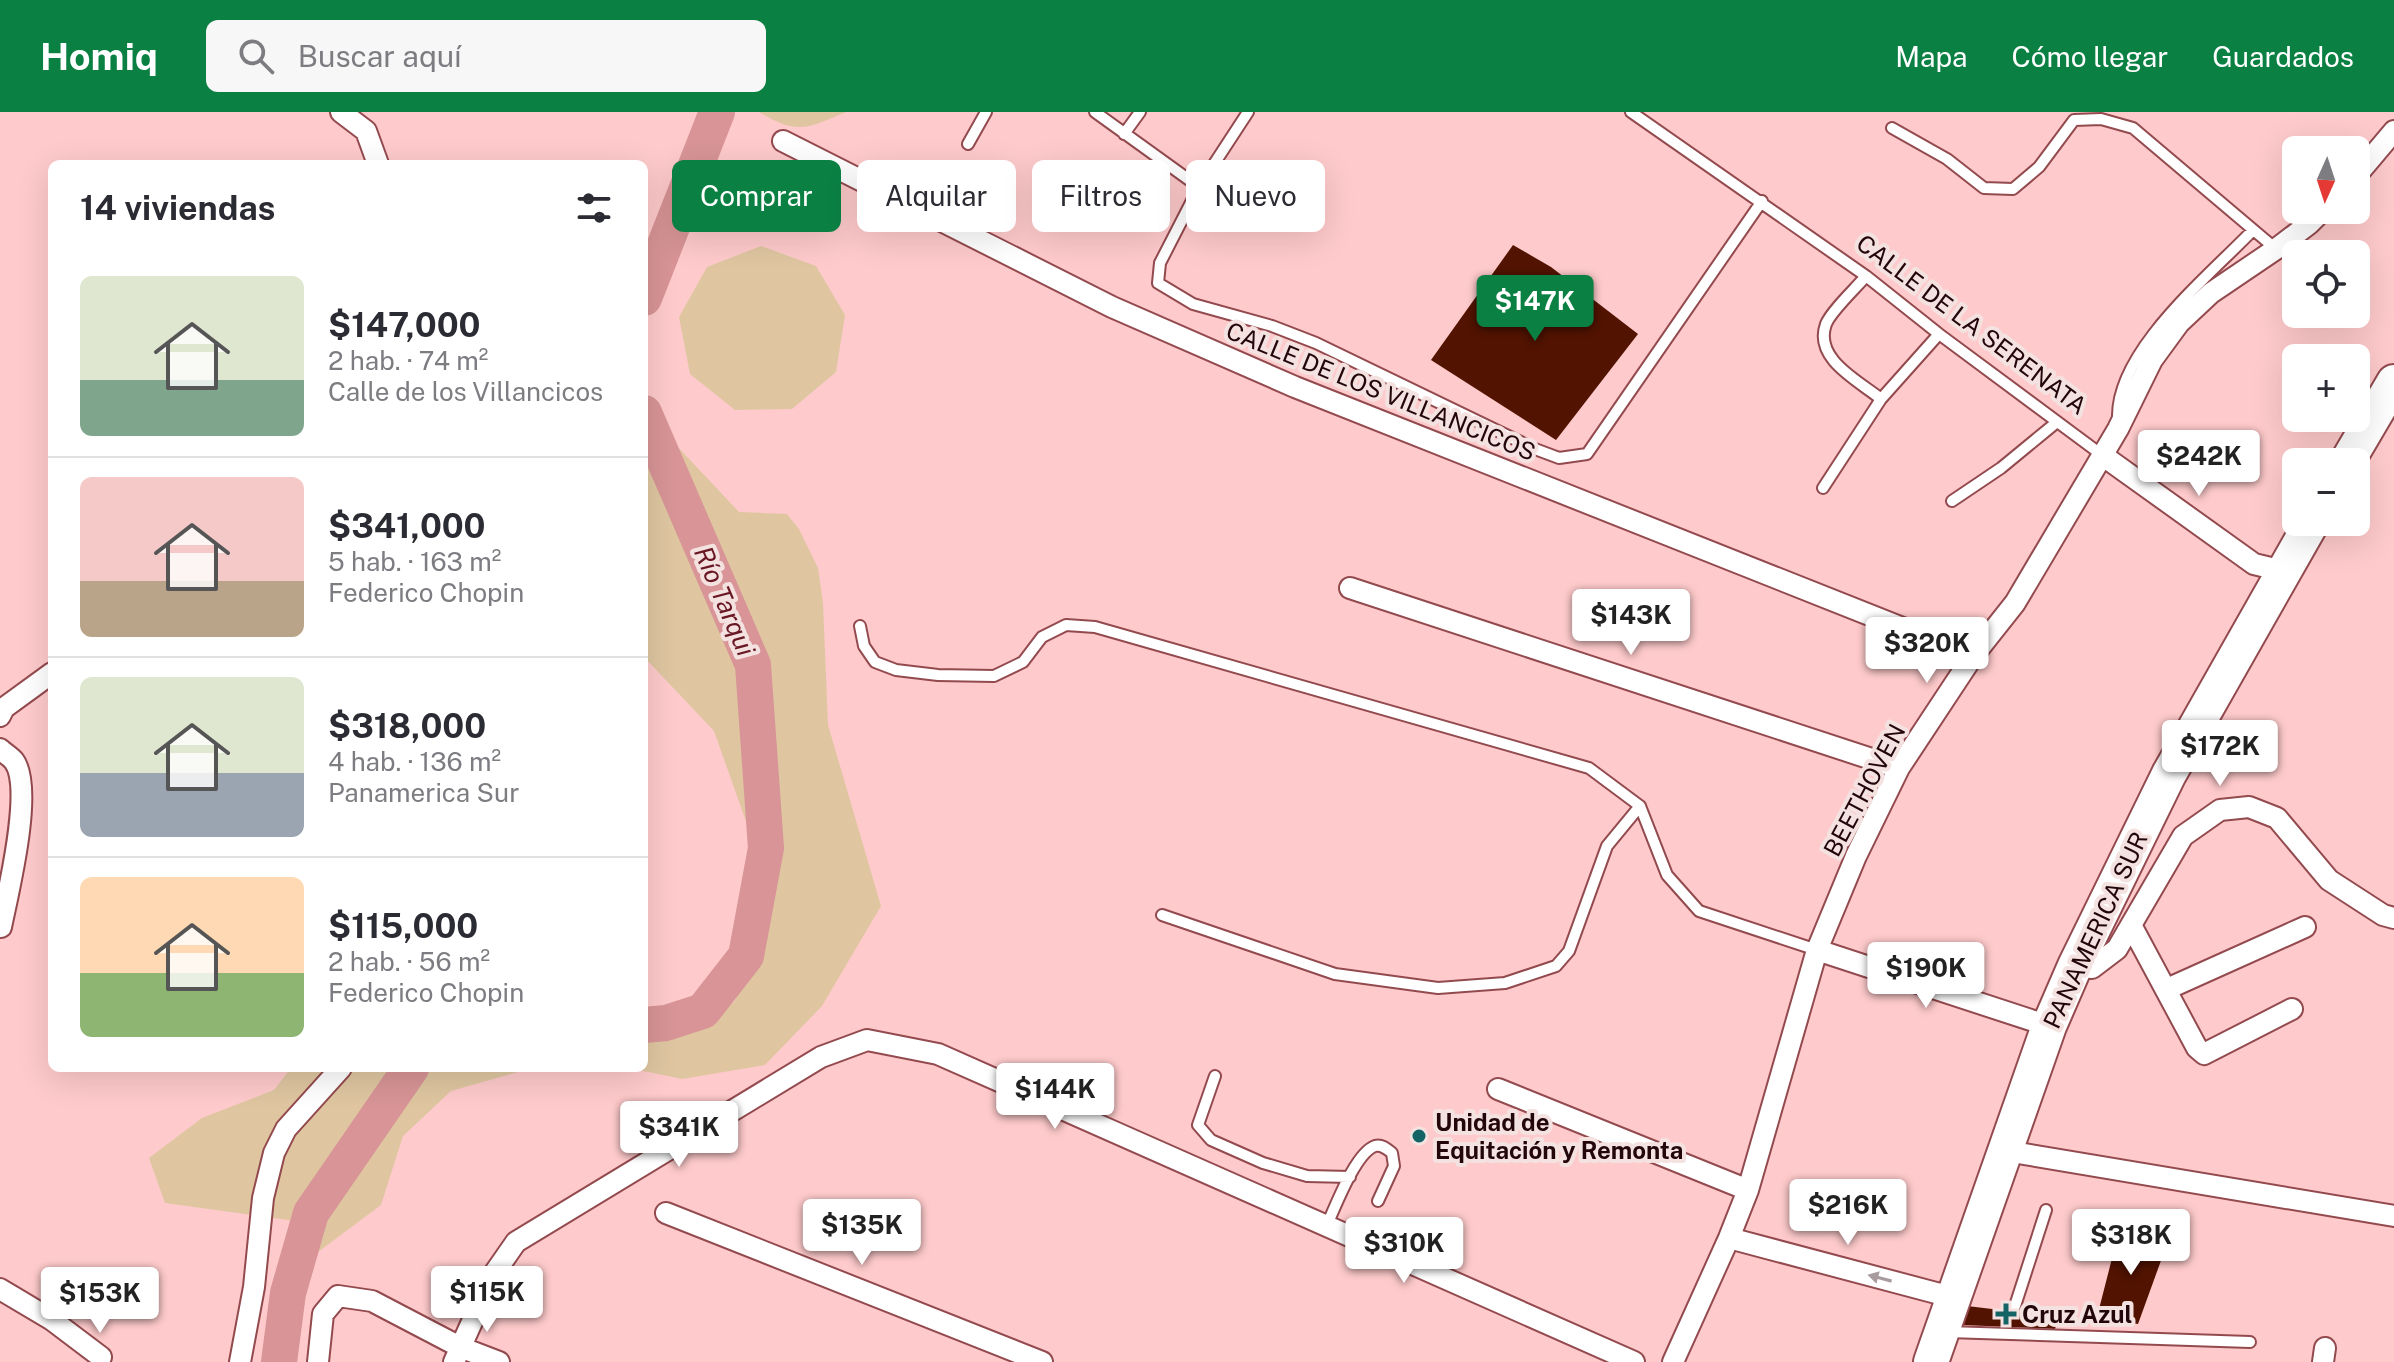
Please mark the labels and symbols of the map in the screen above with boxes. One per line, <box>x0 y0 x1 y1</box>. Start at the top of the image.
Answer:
north arrow <box>2282 136 2370 224</box>
street label: CALLE DE LA SERENATA <box>1851 228 2093 420</box>
pin: $147K <box>1479 275 1591 343</box>
street label: CALLE DE LOS VILLANCICOS <box>1222 316 1540 466</box>
pin: $242K <box>2143 430 2255 498</box>
water label: Río Tarqui <box>688 541 762 661</box>
pin: $143K <box>1575 589 1687 657</box>
pin: $320K <box>1871 617 1983 685</box>
street label: BEETHOVEN <box>1817 719 1911 861</box>
pin: $172K <box>2164 720 2276 788</box>
street label: PANAMERICA SUR <box>2037 827 2153 1033</box>
pin: $190K <box>1870 942 1982 1010</box>
pin: $144K <box>999 1063 1111 1131</box>
pin: $341K <box>623 1101 735 1169</box>
place label: Unidad de Equitación y Remonta <box>1435 1108 1683 1164</box>
marker: Unidad de Equitación y Remonta <box>1410 1127 1428 1145</box>
pin: $216K <box>1792 1179 1904 1247</box>
pin: $135K <box>806 1199 918 1267</box>
pin: $318K <box>2075 1209 2187 1277</box>
pin: $310K <box>1348 1217 1460 1285</box>
pin: $115K <box>431 1266 543 1334</box>
pin: $153K <box>44 1267 156 1335</box>
one-way arrow <box>1867 1271 1892 1284</box>
place label: Cruz Azul <box>2022 1300 2132 1328</box>
marker: Cruz Azul <box>1997 1305 2015 1323</box>

